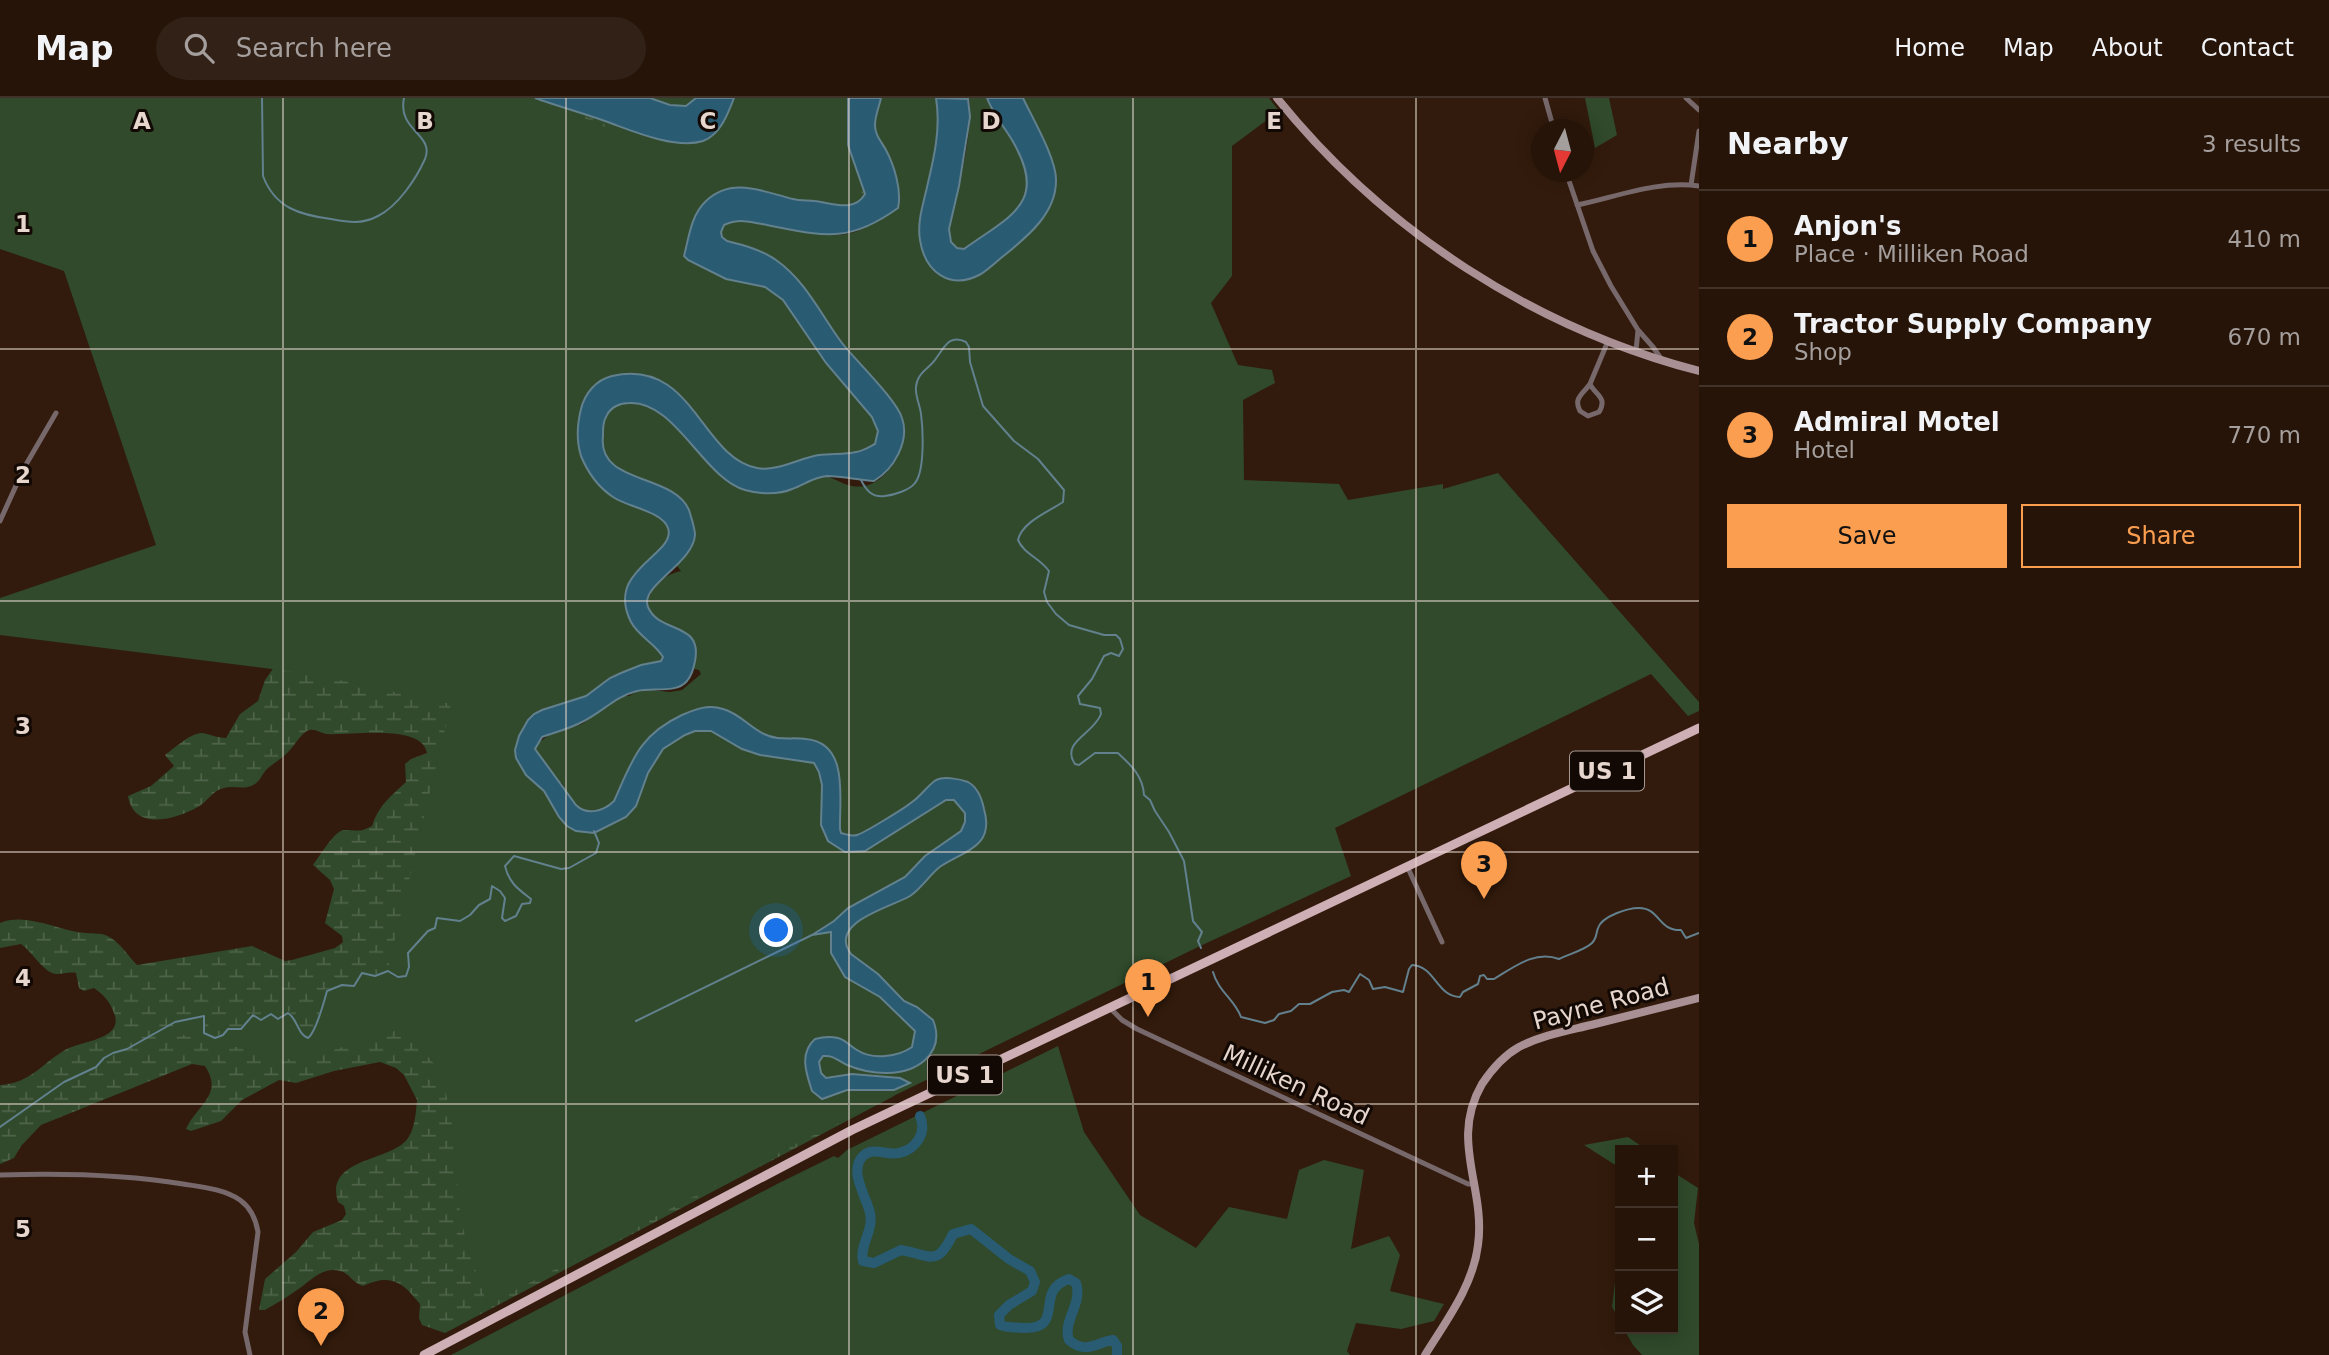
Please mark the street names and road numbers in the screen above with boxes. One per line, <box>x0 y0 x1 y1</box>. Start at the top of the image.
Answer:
road number: US 1 <box>1570 751 1644 790</box>
street label: Payne Road <box>1530 972 1672 1036</box>
street label: Milliken Road <box>1218 1039 1374 1131</box>
road number: US 1 <box>928 1056 1002 1094</box>

